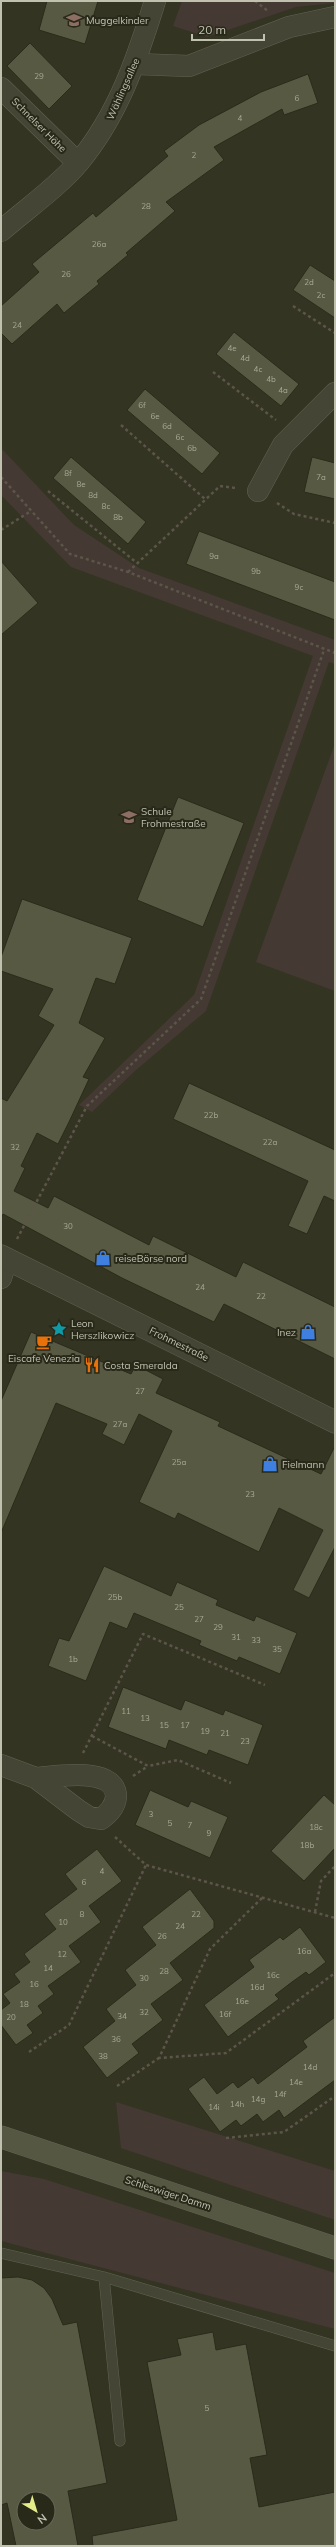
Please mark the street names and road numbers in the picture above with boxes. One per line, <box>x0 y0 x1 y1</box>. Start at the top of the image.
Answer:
street label: Wählingsallee <box>104 56 142 122</box>
street label: Schnelser Höhe <box>9 95 69 155</box>
street label: Frohmestraße <box>147 1324 211 1364</box>
street label: Schleswiger Damm <box>123 2173 213 2213</box>

